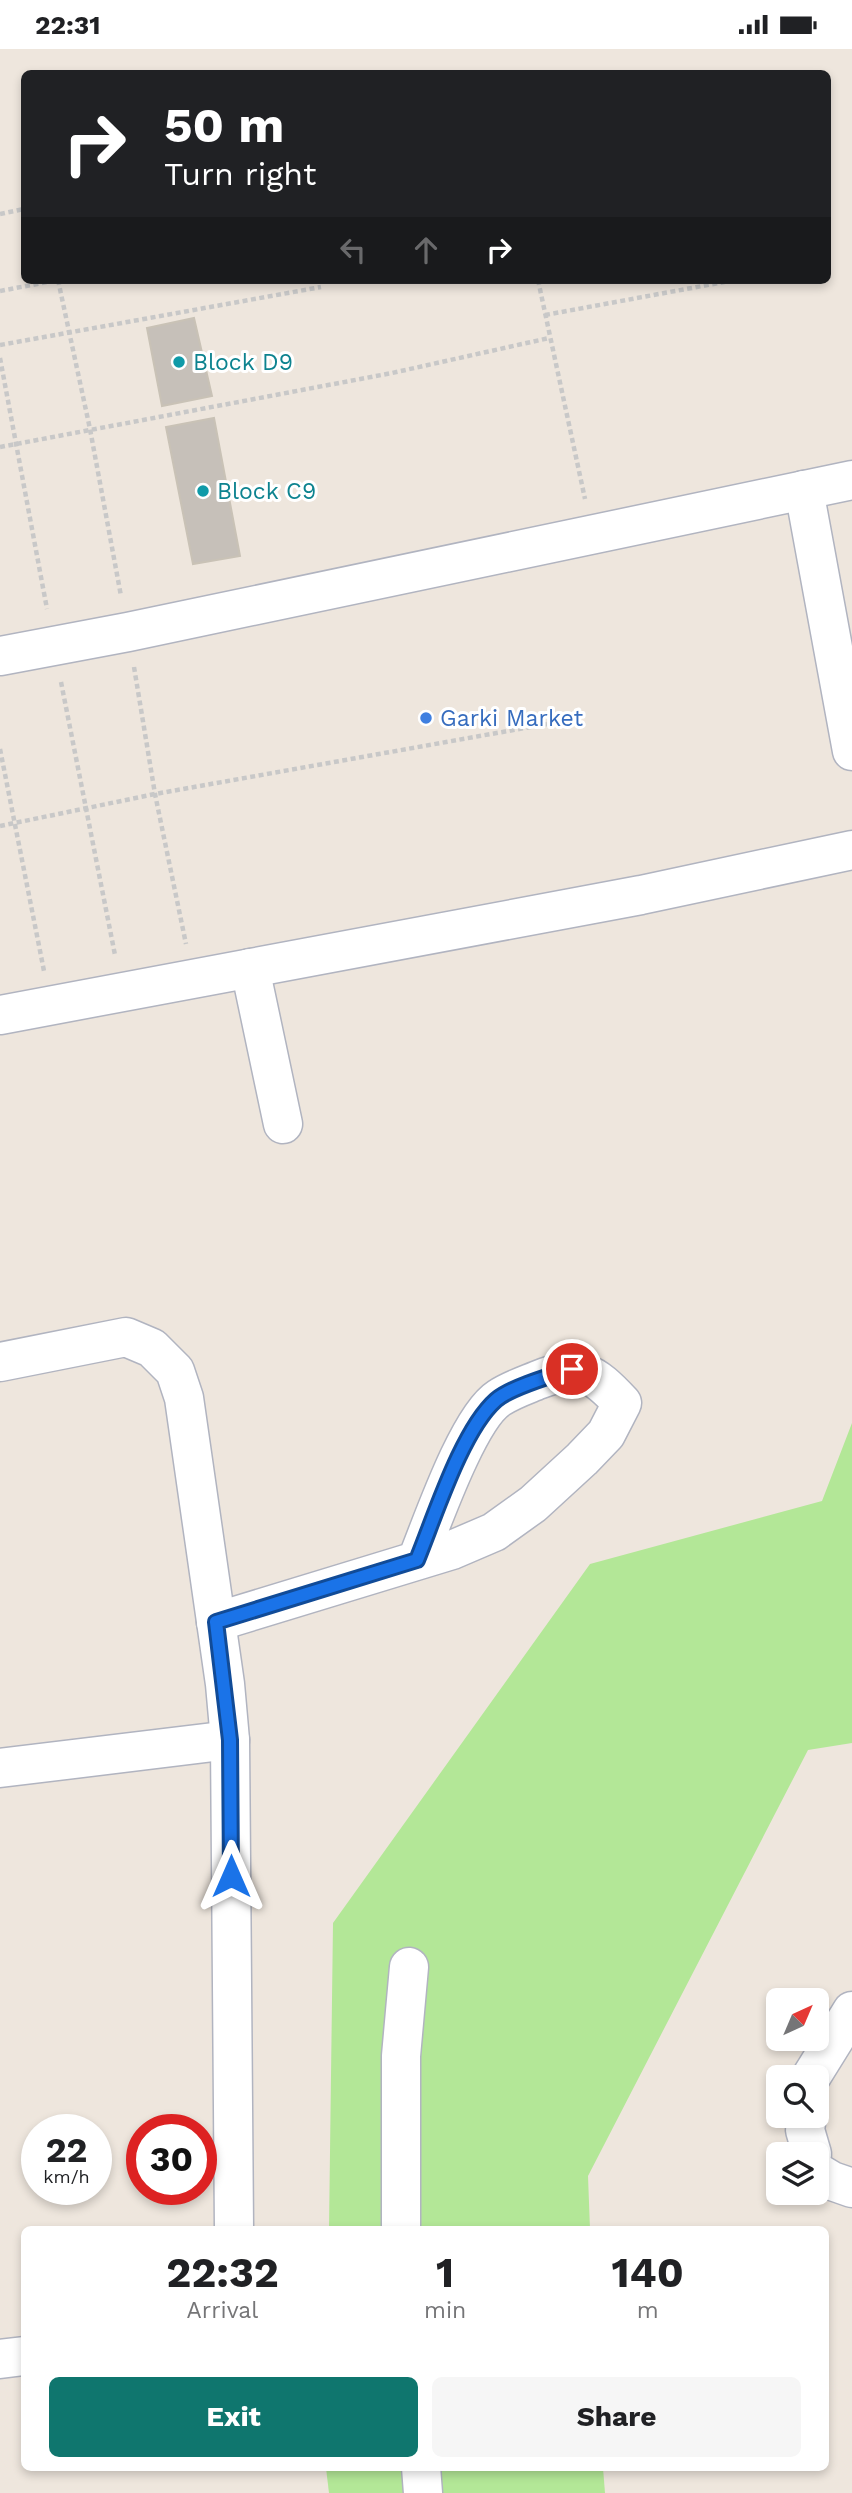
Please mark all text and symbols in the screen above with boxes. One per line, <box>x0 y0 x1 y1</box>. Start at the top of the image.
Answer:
text: 22:31 <box>35 10 100 40</box>
text: 50 m <box>164 96 284 154</box>
icon: right <box>49 98 140 189</box>
text: Turn right <box>164 155 316 193</box>
icon: left <box>334 231 372 269</box>
icon: ahead <box>407 231 445 269</box>
icon: right <box>480 231 518 269</box>
place label: Block D9 <box>193 349 293 376</box>
marker: Block D9 <box>171 354 187 370</box>
place label: Block C9 <box>217 478 316 505</box>
marker: Block C9 <box>195 483 211 499</box>
place label: Garki Market <box>440 705 584 732</box>
marker: Garki Market <box>418 710 434 726</box>
pin <box>542 1339 602 1399</box>
icon: arrive <box>553 1350 591 1388</box>
position arrow <box>194 1839 268 1913</box>
north arrow <box>766 1988 830 2051</box>
map controls <box>766 1988 829 2205</box>
button: search <box>766 2065 829 2128</box>
speed limit sign: 30 <box>126 2114 217 2205</box>
text: 22 <box>46 2129 87 2171</box>
button: layers <box>766 2142 829 2205</box>
text: km/h <box>43 2166 90 2187</box>
text: 22:32 <box>166 2248 279 2297</box>
text: 1 <box>436 2248 454 2297</box>
text: 140 <box>611 2248 684 2297</box>
text: Arrival <box>187 2297 258 2324</box>
text: min <box>424 2297 466 2324</box>
text: m <box>637 2297 659 2324</box>
button: Exit <box>49 2377 418 2457</box>
button: Share <box>432 2377 801 2457</box>

